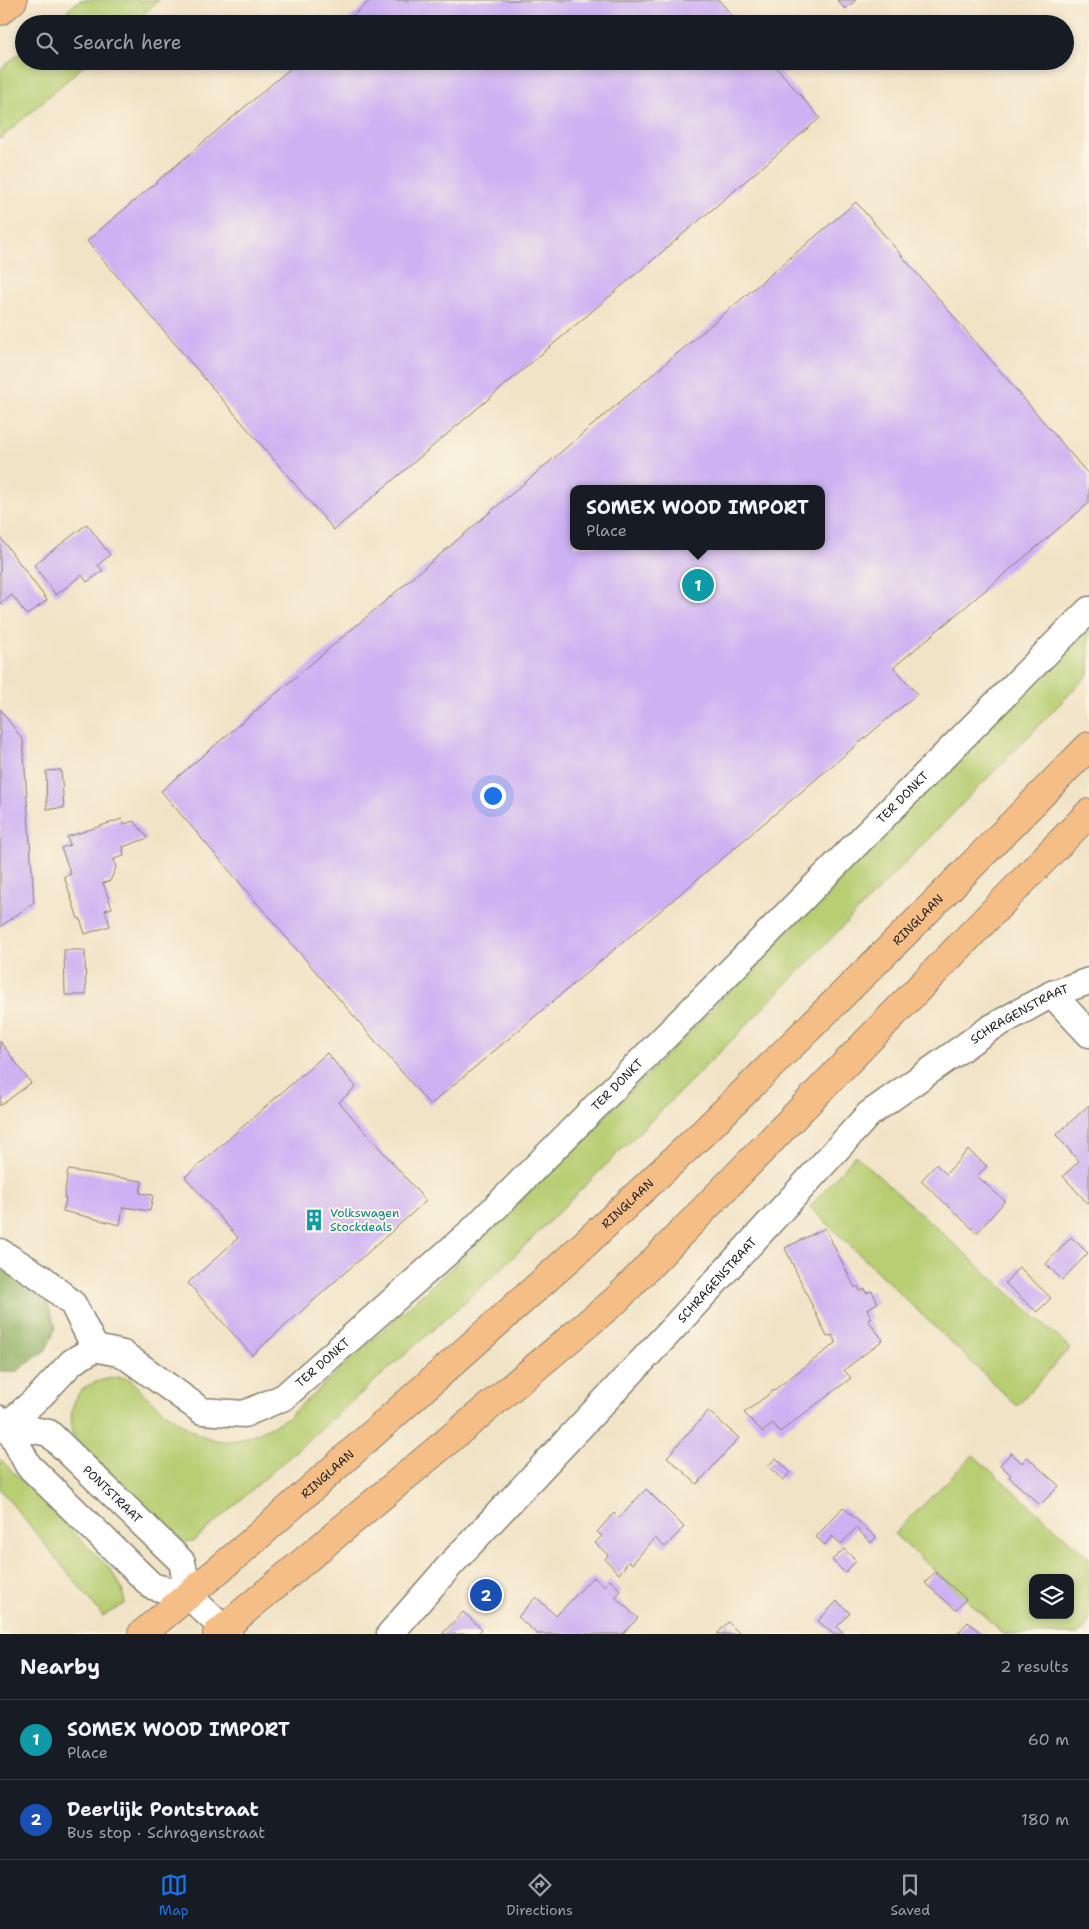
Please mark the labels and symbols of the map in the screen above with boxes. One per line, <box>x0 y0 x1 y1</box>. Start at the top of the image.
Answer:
pin: 1 <box>682 566 714 604</box>
street label: TER DONKT <box>873 768 932 827</box>
your location <box>480 783 506 809</box>
street label: RINGLAAN <box>889 891 947 949</box>
street label: SCHRAGENSTRAAT <box>967 981 1071 1048</box>
street label: TER DONKT <box>588 1055 647 1114</box>
street label: RINGLAAN <box>598 1175 657 1232</box>
place label: Volkswagen Stockdeals <box>330 1205 399 1235</box>
building icon: Volkswagen Stockdeals <box>301 1207 327 1233</box>
street label: SCHRAGENSTRAAT <box>674 1233 761 1326</box>
street label: TER DONKT <box>292 1334 354 1391</box>
street label: RINGLAAN <box>298 1446 358 1502</box>
street label: PONTSTRAAT <box>79 1462 146 1527</box>
pin: 2 <box>470 1576 502 1614</box>

